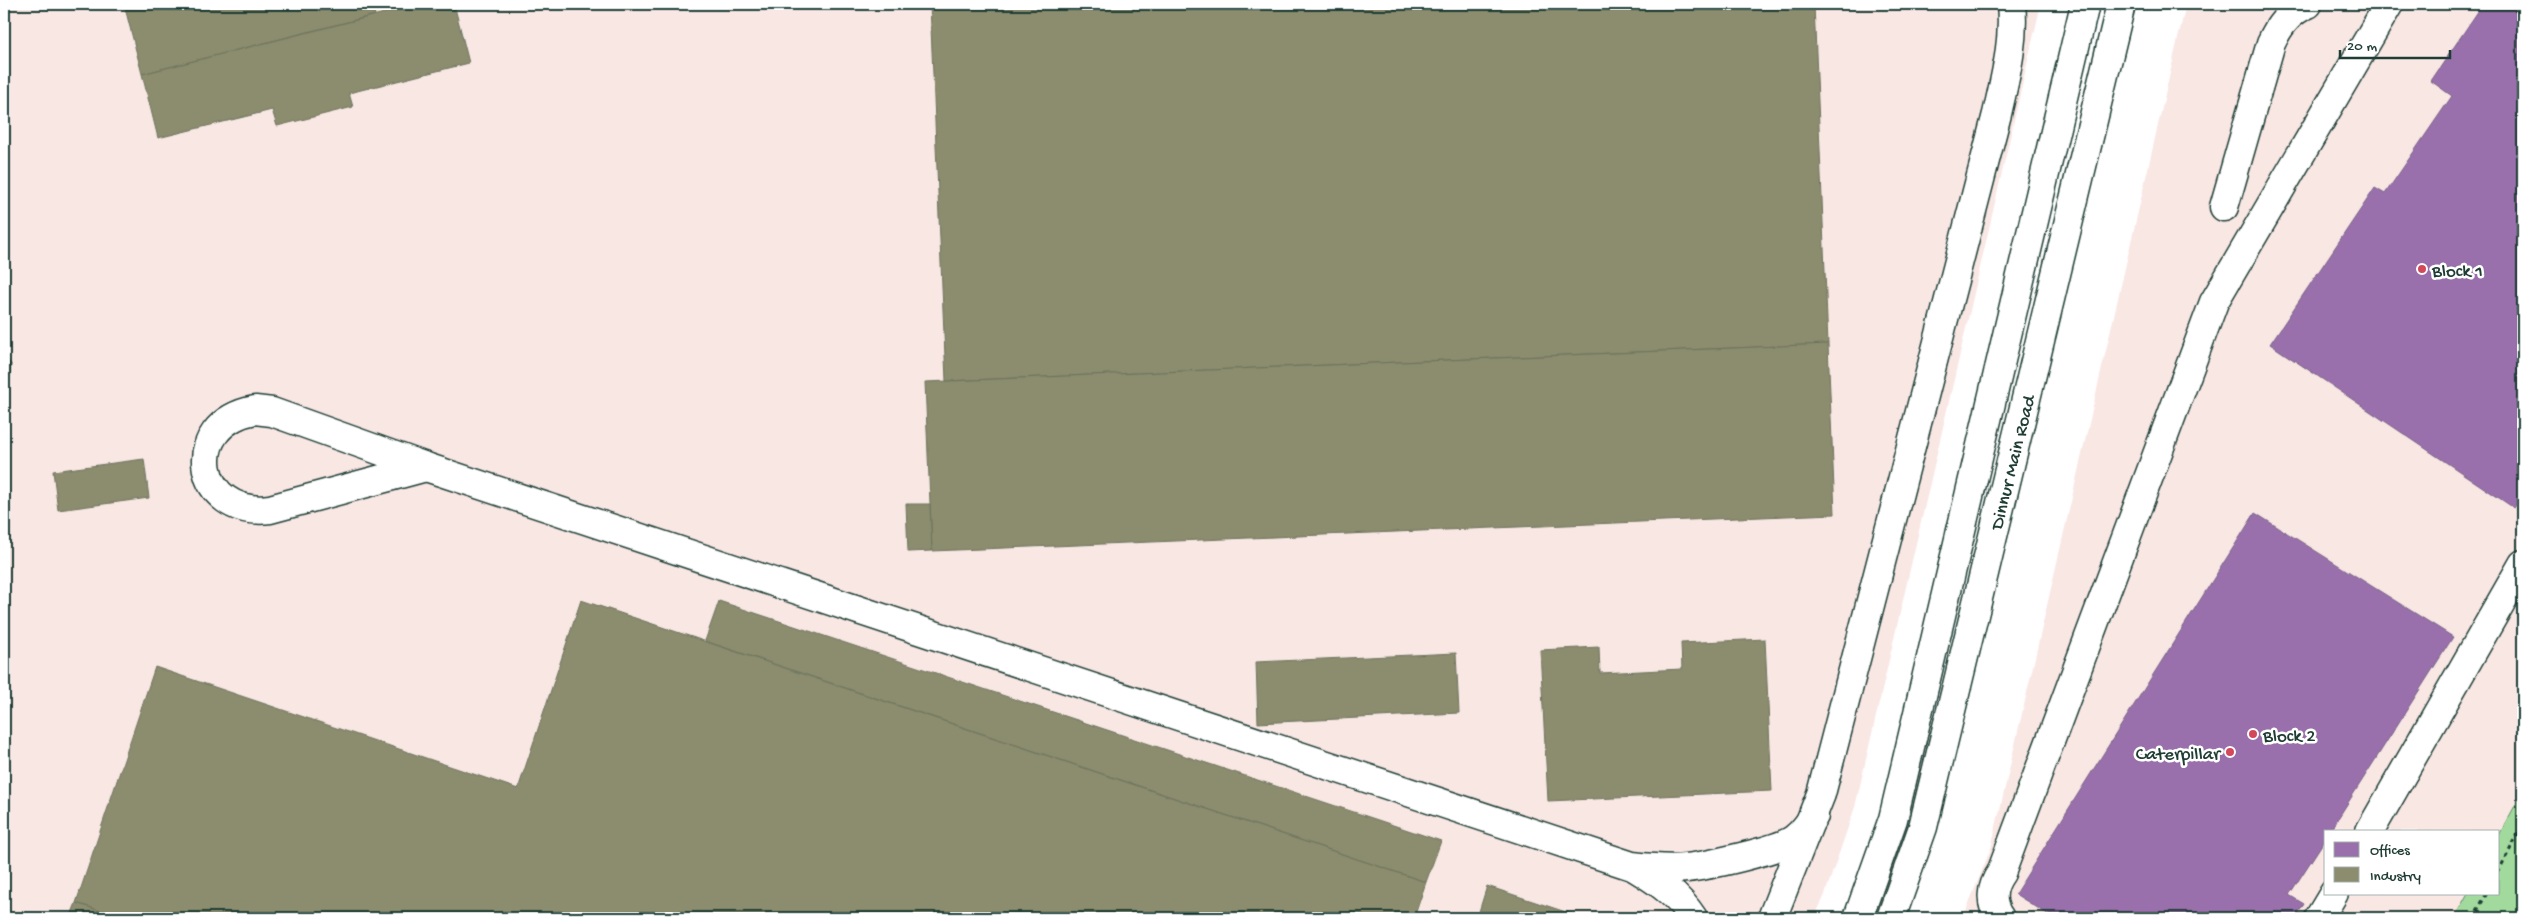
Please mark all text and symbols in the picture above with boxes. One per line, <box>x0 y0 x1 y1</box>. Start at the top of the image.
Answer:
scale bar <box>2340 28 2450 60</box>
text: 20 m <box>2347 38 2377 56</box>
place label: Block 1 <box>2431 261 2483 284</box>
marker: Block 1 <box>2416 263 2428 275</box>
street label: Dinnur Main Road <box>1986 392 2043 534</box>
place label: Block 2 <box>2262 726 2316 749</box>
marker: Block 2 <box>2247 728 2259 740</box>
place label: Caterpillar <box>2136 744 2222 767</box>
marker: Caterpillar <box>2224 746 2236 758</box>
legend <box>2324 830 2500 894</box>
text: Offices <box>2370 842 2410 860</box>
text: Industry <box>2370 868 2422 886</box>

